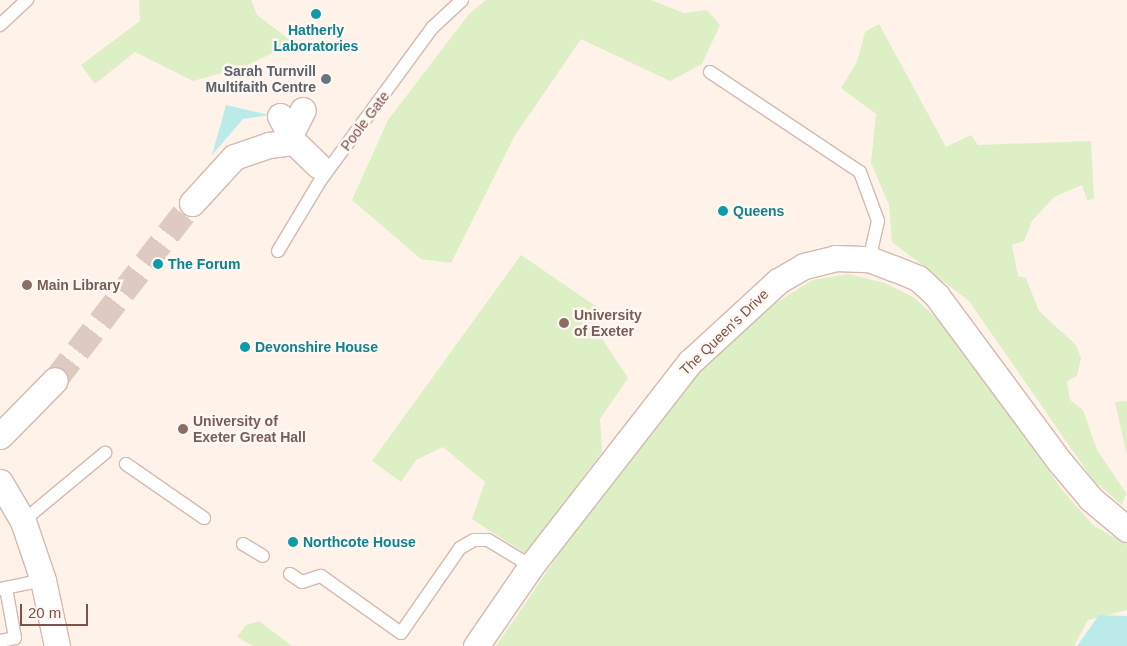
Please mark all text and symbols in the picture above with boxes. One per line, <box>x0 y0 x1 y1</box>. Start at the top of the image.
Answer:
marker: Hatherly Laboratories <box>310 8 322 20</box>
place label: Hatherly Laboratories <box>274 22 358 54</box>
place label: Sarah Turnvill Multifaith Centre <box>206 63 316 95</box>
marker: Sarah Turnvill Multifaith Centre <box>320 73 332 85</box>
street label: Poole Gate <box>337 88 393 154</box>
place label: Queens <box>733 203 784 219</box>
marker: Queens <box>717 205 729 217</box>
place label: The Forum <box>168 256 240 272</box>
marker: The Forum <box>152 258 164 270</box>
place label: Main Library <box>37 277 120 293</box>
marker: Main Library <box>21 279 33 291</box>
street label: The Queen's Drive <box>676 286 772 378</box>
place label: University of Exeter <box>574 307 642 340</box>
marker: University of Exeter <box>558 317 570 329</box>
place label: Devonshire House <box>255 339 378 355</box>
marker: Devonshire House <box>239 341 251 353</box>
place label: University of Exeter Great Hall <box>193 413 306 446</box>
marker: University of Exeter Great Hall <box>177 423 189 435</box>
place label: Northcote House <box>303 534 416 550</box>
marker: Northcote House <box>287 536 299 548</box>
scale bar <box>22 594 90 626</box>
text: 20 m <box>28 604 61 621</box>

